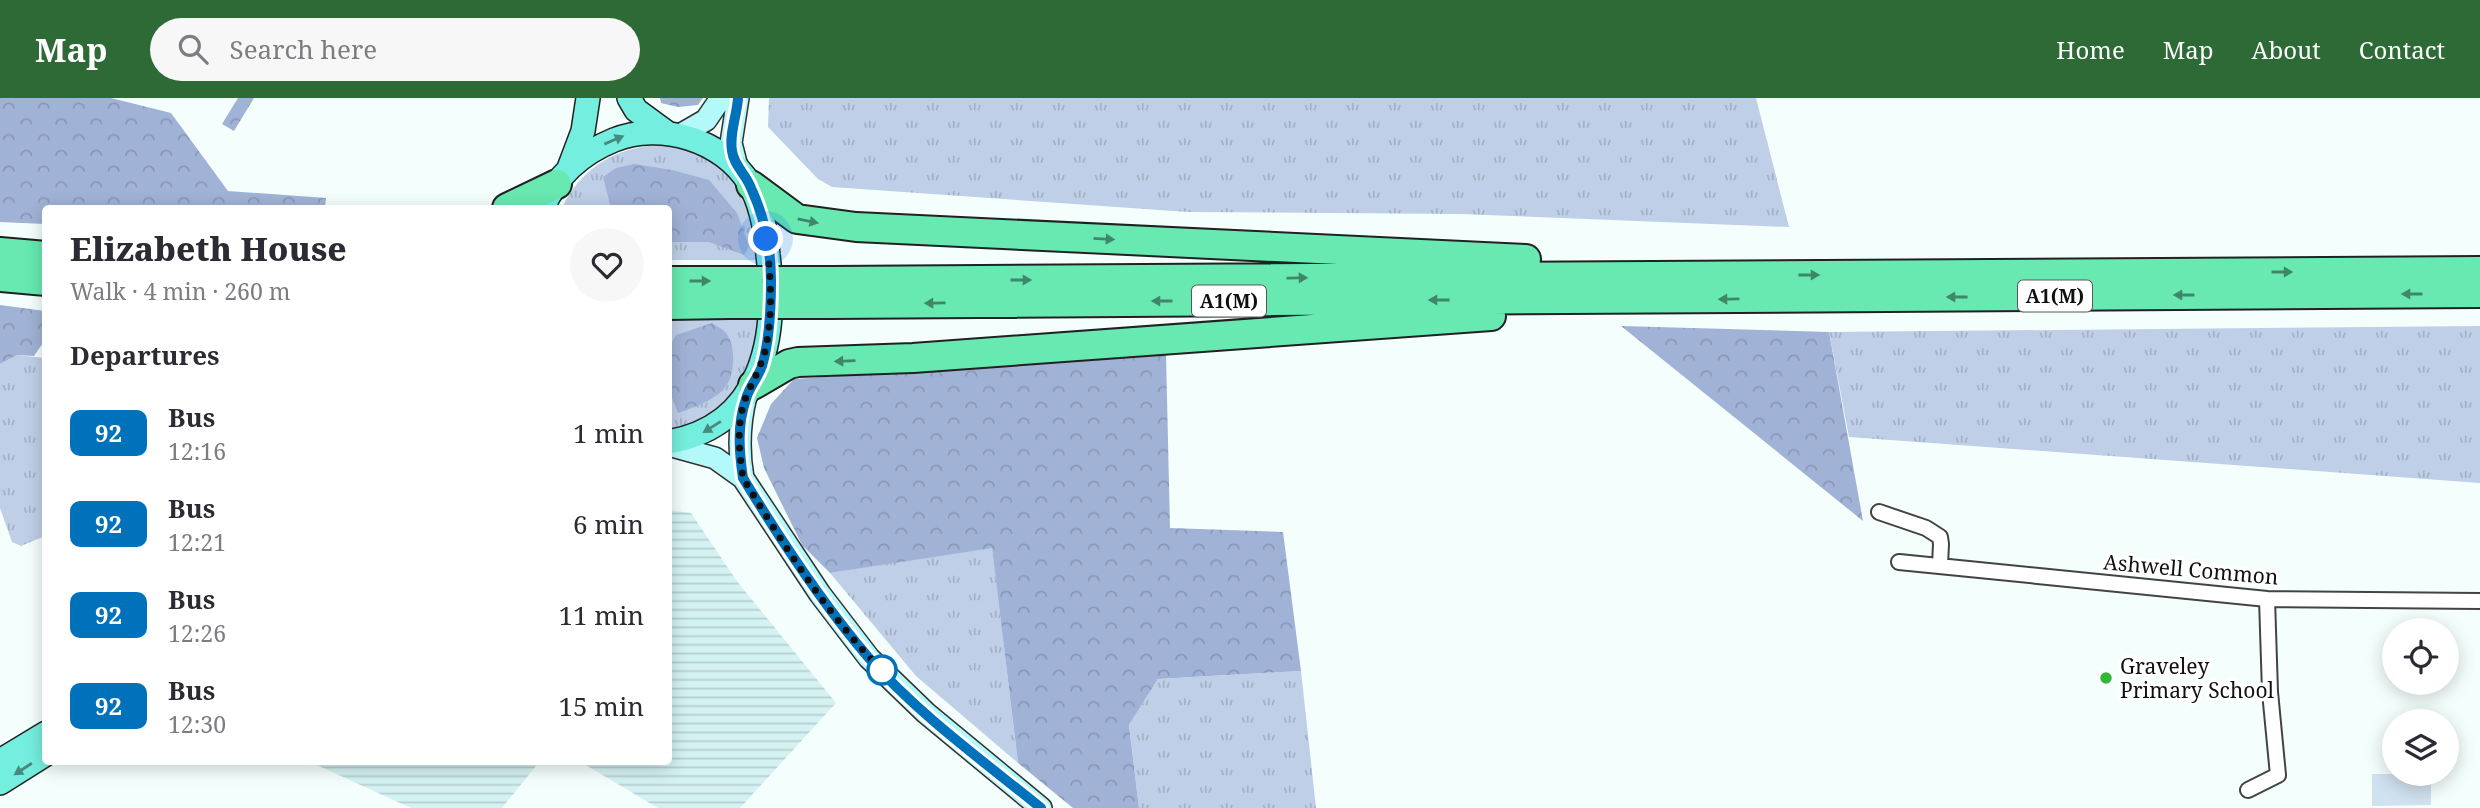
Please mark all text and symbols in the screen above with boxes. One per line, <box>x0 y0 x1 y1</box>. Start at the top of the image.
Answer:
search box <box>150 18 640 81</box>
text: Map <box>35 27 108 72</box>
icon: search <box>174 30 212 68</box>
text: Search here <box>230 31 377 67</box>
text: Home <box>2056 33 2125 66</box>
text: Map <box>2163 33 2214 66</box>
text: About <box>2252 33 2321 66</box>
text: Contact <box>2359 33 2445 66</box>
one-way arrow <box>604 134 625 145</box>
one-way arrow <box>797 215 819 226</box>
your location <box>748 221 783 256</box>
text: Elizabeth House <box>70 226 347 271</box>
button: heart <box>570 228 644 302</box>
one-way arrow <box>1093 233 1115 244</box>
one-way arrow <box>2271 266 2293 278</box>
one-way arrow <box>1798 269 1820 281</box>
one-way arrow <box>1286 272 1308 284</box>
one-way arrow <box>1010 274 1032 286</box>
text: Walk · 4 min · 260 m <box>70 275 290 307</box>
one-way arrow <box>690 275 712 287</box>
road number: A1(M) <box>2018 280 2092 312</box>
road number: A1(M) <box>1192 286 1266 316</box>
one-way arrow <box>2401 288 2423 300</box>
one-way arrow <box>2173 289 2195 301</box>
one-way arrow <box>1946 291 1968 303</box>
one-way arrow <box>1718 293 1740 304</box>
one-way arrow <box>1427 294 1449 306</box>
one-way arrow <box>1151 295 1173 307</box>
one-way arrow <box>923 297 945 309</box>
text: Departures <box>70 337 220 373</box>
one-way arrow <box>834 356 856 367</box>
text: Bus <box>168 399 215 435</box>
text: 1 min <box>573 415 644 451</box>
text: 92 <box>95 416 122 449</box>
one-way arrow <box>702 420 722 433</box>
text: 12:16 <box>168 435 226 467</box>
text: Bus <box>168 490 215 526</box>
text: 6 min <box>573 506 644 542</box>
text: 92 <box>95 507 122 540</box>
text: 12:21 <box>168 526 226 558</box>
street label: Ashwell Common <box>2102 547 2280 591</box>
text: Bus <box>168 581 215 617</box>
text: 11 min <box>559 597 644 633</box>
text: 92 <box>95 598 122 631</box>
text: 12:26 <box>168 617 226 649</box>
map controls <box>2382 618 2459 786</box>
button: locate <box>2382 618 2459 695</box>
place label: Graveley Primary School <box>2120 652 2275 704</box>
unlabelled marker <box>867 655 897 685</box>
marker: Graveley Primary School <box>2098 670 2114 686</box>
text: Bus <box>168 672 215 708</box>
text: 15 min <box>559 688 644 724</box>
text: 92 <box>95 689 122 722</box>
text: 12:30 <box>168 708 226 740</box>
button: layers <box>2382 709 2459 786</box>
one-way arrow <box>13 762 32 775</box>

